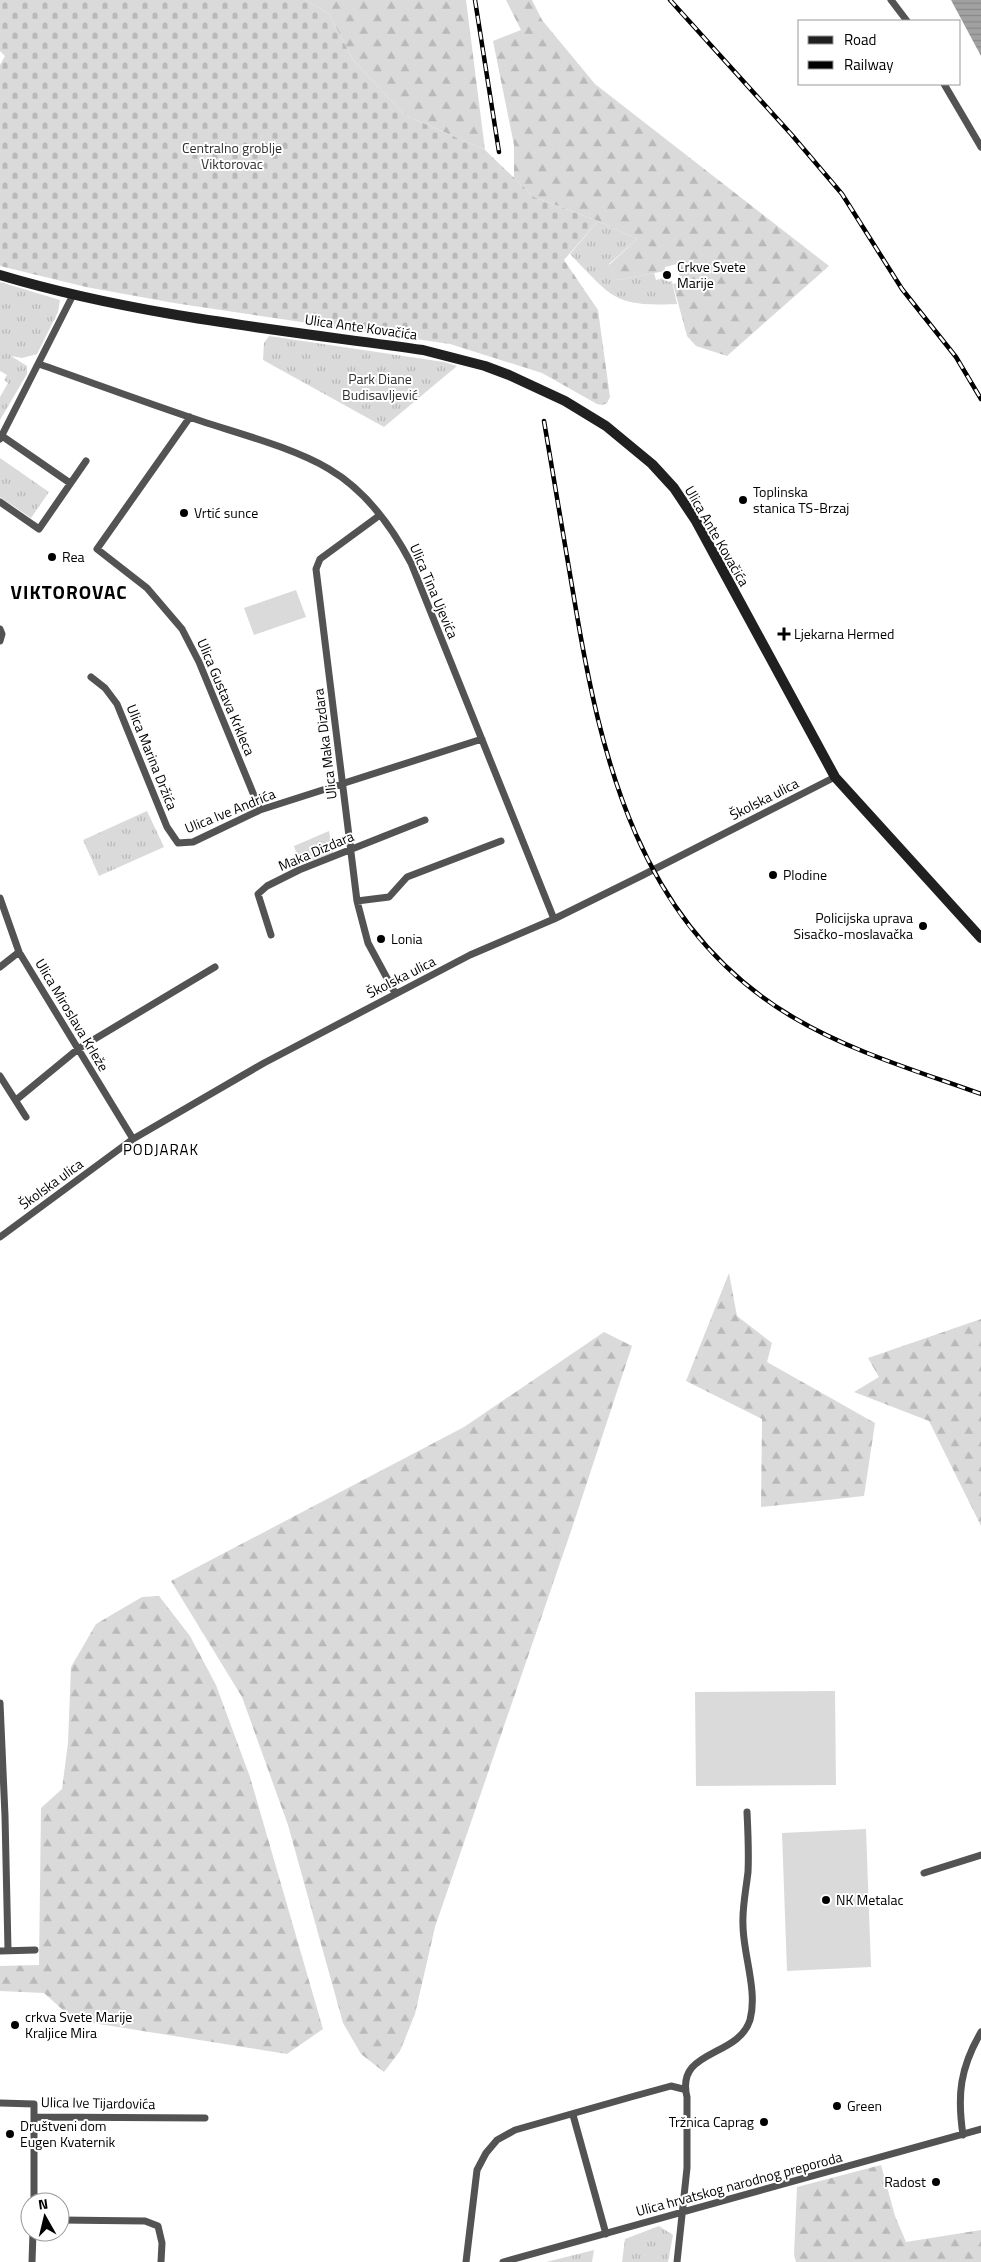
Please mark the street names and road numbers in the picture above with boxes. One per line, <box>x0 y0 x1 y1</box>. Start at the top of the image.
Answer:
street label: Ulica Ante Kovačića <box>303 308 419 345</box>
street label: Ulica Ante Kovačića <box>680 481 755 590</box>
street label: Ulica Tina Ujevića <box>405 540 464 642</box>
street label: Ulica Gustava Krkleca <box>192 635 261 759</box>
street label: Ulica Maka Dizdara <box>307 687 342 801</box>
street label: Ulica Marina Držića <box>122 701 183 813</box>
street label: Školska ulica <box>726 772 802 825</box>
street label: Ulica Ive Andrića <box>181 783 278 838</box>
street label: Maka Dizdara <box>275 825 357 876</box>
street label: Školska ulica <box>363 950 439 1003</box>
street label: Ulica Miroslava Krleže <box>30 954 114 1075</box>
street label: Školska ulica <box>14 1153 87 1214</box>
street label: Ulica Ive Tijardovića <box>41 2091 155 2114</box>
street label: Ulica hrvatskog narodnog preporoda <box>633 2146 844 2221</box>

